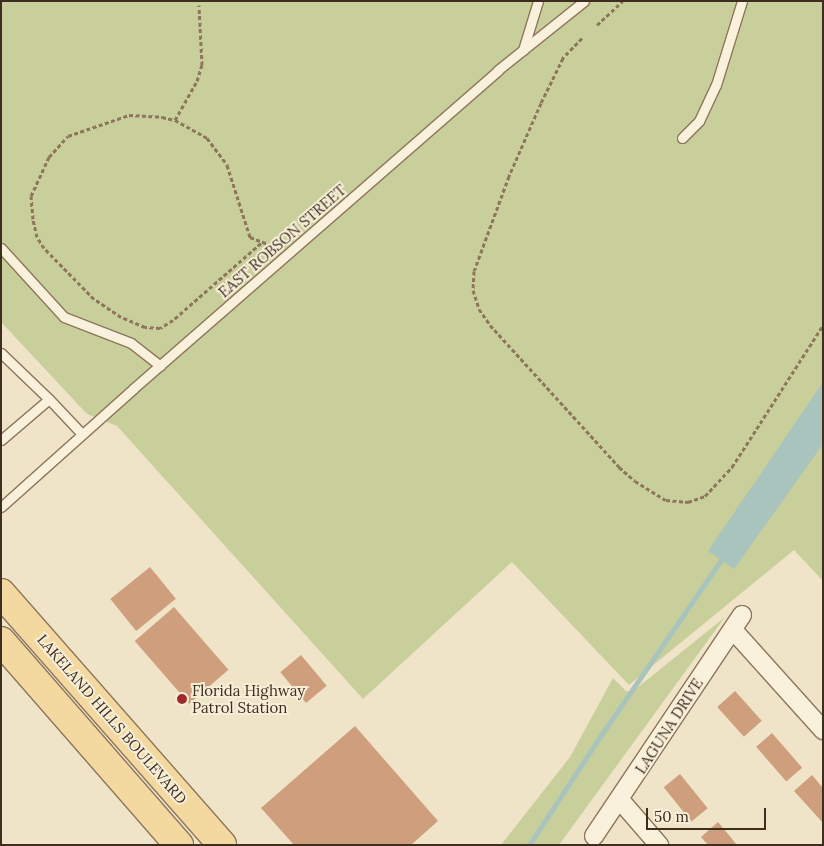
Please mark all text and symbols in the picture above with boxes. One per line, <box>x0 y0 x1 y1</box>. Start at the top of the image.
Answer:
street label: EAST ROBSON STREET <box>215 181 349 301</box>
street label: LAKELAND HILLS BOULEVARD <box>33 631 191 807</box>
street label: LAGUNA DRIVE <box>631 675 707 777</box>
place label: Florida Highway Patrol Station <box>192 681 305 716</box>
marker: Florida Highway Patrol Station <box>176 693 188 705</box>
scale bar <box>649 798 769 830</box>
text: 50 m <box>654 807 689 826</box>

